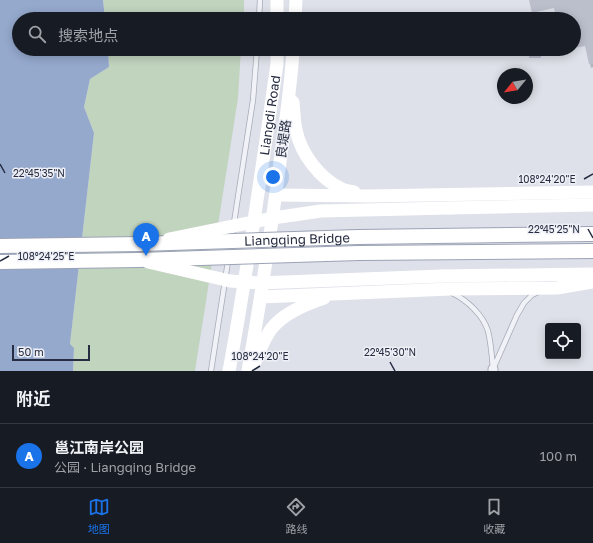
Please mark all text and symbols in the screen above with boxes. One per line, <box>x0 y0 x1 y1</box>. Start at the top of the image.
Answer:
search box <box>12 12 581 56</box>
icon: search <box>26 23 48 45</box>
text: 搜索地点 <box>58 26 118 44</box>
north arrow <box>497 68 533 104</box>
street label: Liangdi Road <box>256 74 283 157</box>
street label: 良堤路 <box>272 119 294 159</box>
text: 22°45'35"N <box>13 167 65 179</box>
your location <box>263 167 283 187</box>
text: 108°24'20"E <box>518 173 576 185</box>
pin: A <box>133 223 159 256</box>
text: 22°45'25"N <box>528 223 580 235</box>
street label: Liangqing Bridge <box>244 229 350 249</box>
text: 108°24'25"E <box>18 250 74 262</box>
map controls <box>545 323 581 359</box>
button: locate <box>545 323 581 359</box>
scale bar <box>12 343 90 362</box>
text: 50 m <box>18 345 44 358</box>
text: 22°45'30"N <box>364 346 416 358</box>
text: 108°24'20"E <box>231 350 289 362</box>
text: 附近 <box>16 388 50 409</box>
text: 邕江南岸公园 <box>54 438 144 456</box>
text: A <box>24 448 34 464</box>
text: 100 m <box>540 448 577 464</box>
text: 公园 · Liangqing Bridge <box>54 459 196 475</box>
tab: 地图 <box>88 496 110 536</box>
tab: 路线 <box>285 496 307 536</box>
tab: 收藏 <box>483 496 505 536</box>

